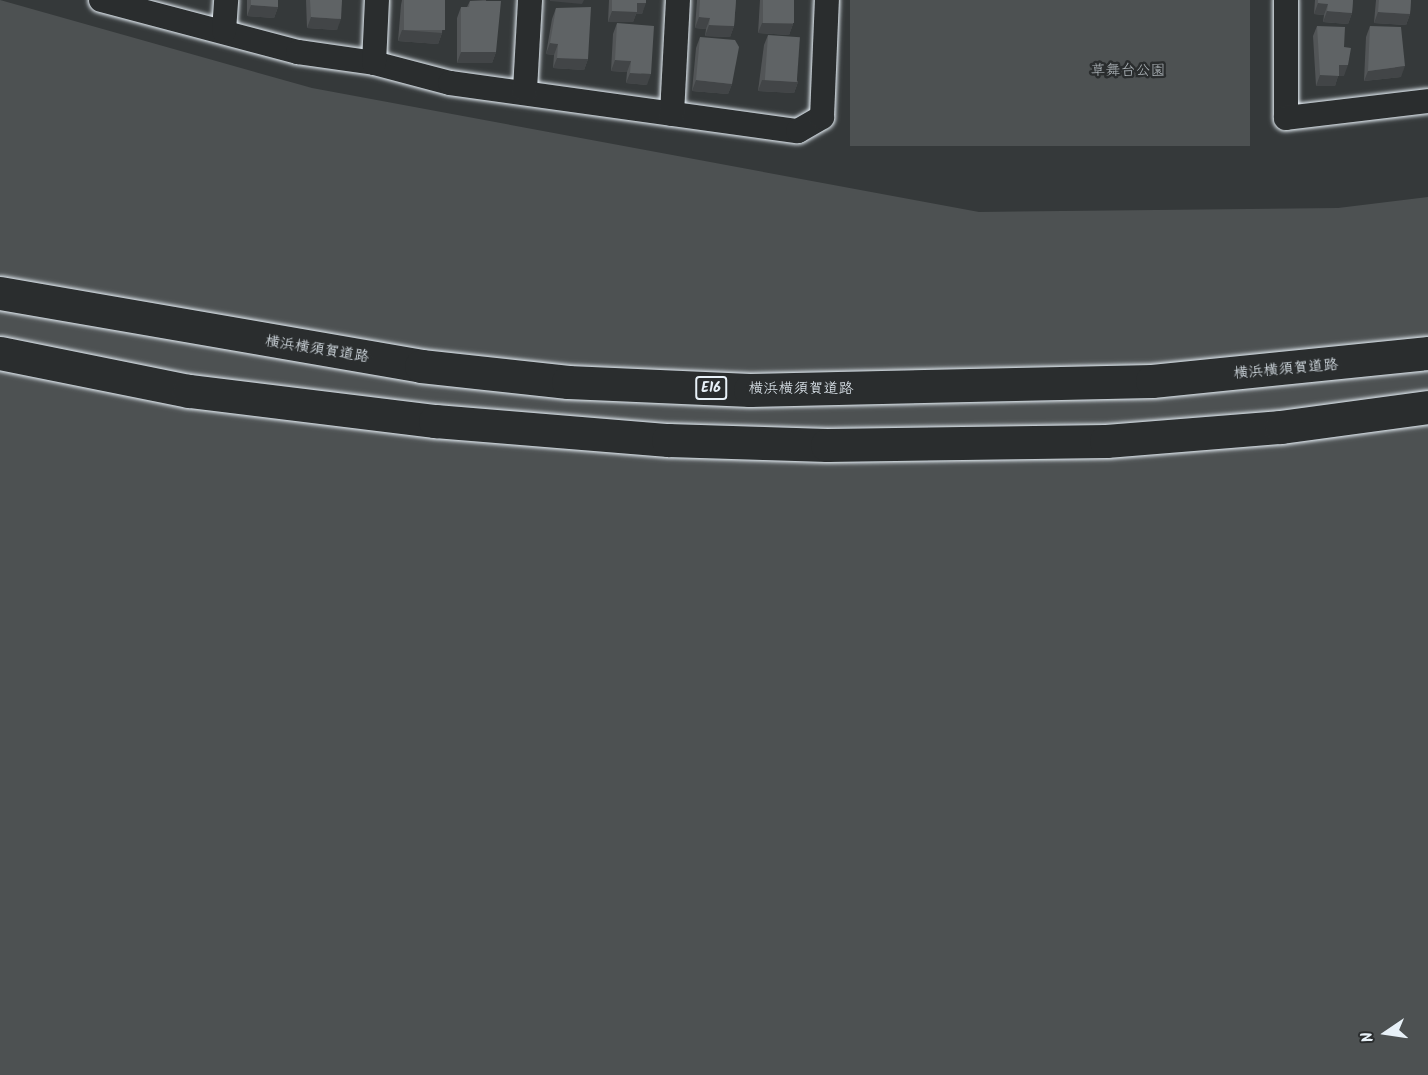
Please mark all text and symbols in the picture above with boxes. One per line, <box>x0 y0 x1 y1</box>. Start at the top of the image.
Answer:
park label: 草舞台公園 <box>1091 63 1165 81</box>
street label: 横浜横須賀道路 <box>264 333 370 367</box>
street label: 横浜横須賀道路 <box>1233 356 1339 384</box>
road number: E16 <box>694 377 728 399</box>
street label: 横浜横須賀道路 <box>749 381 853 399</box>
north arrow <box>1356 1003 1416 1063</box>
text: N <box>1355 1029 1381 1045</box>

